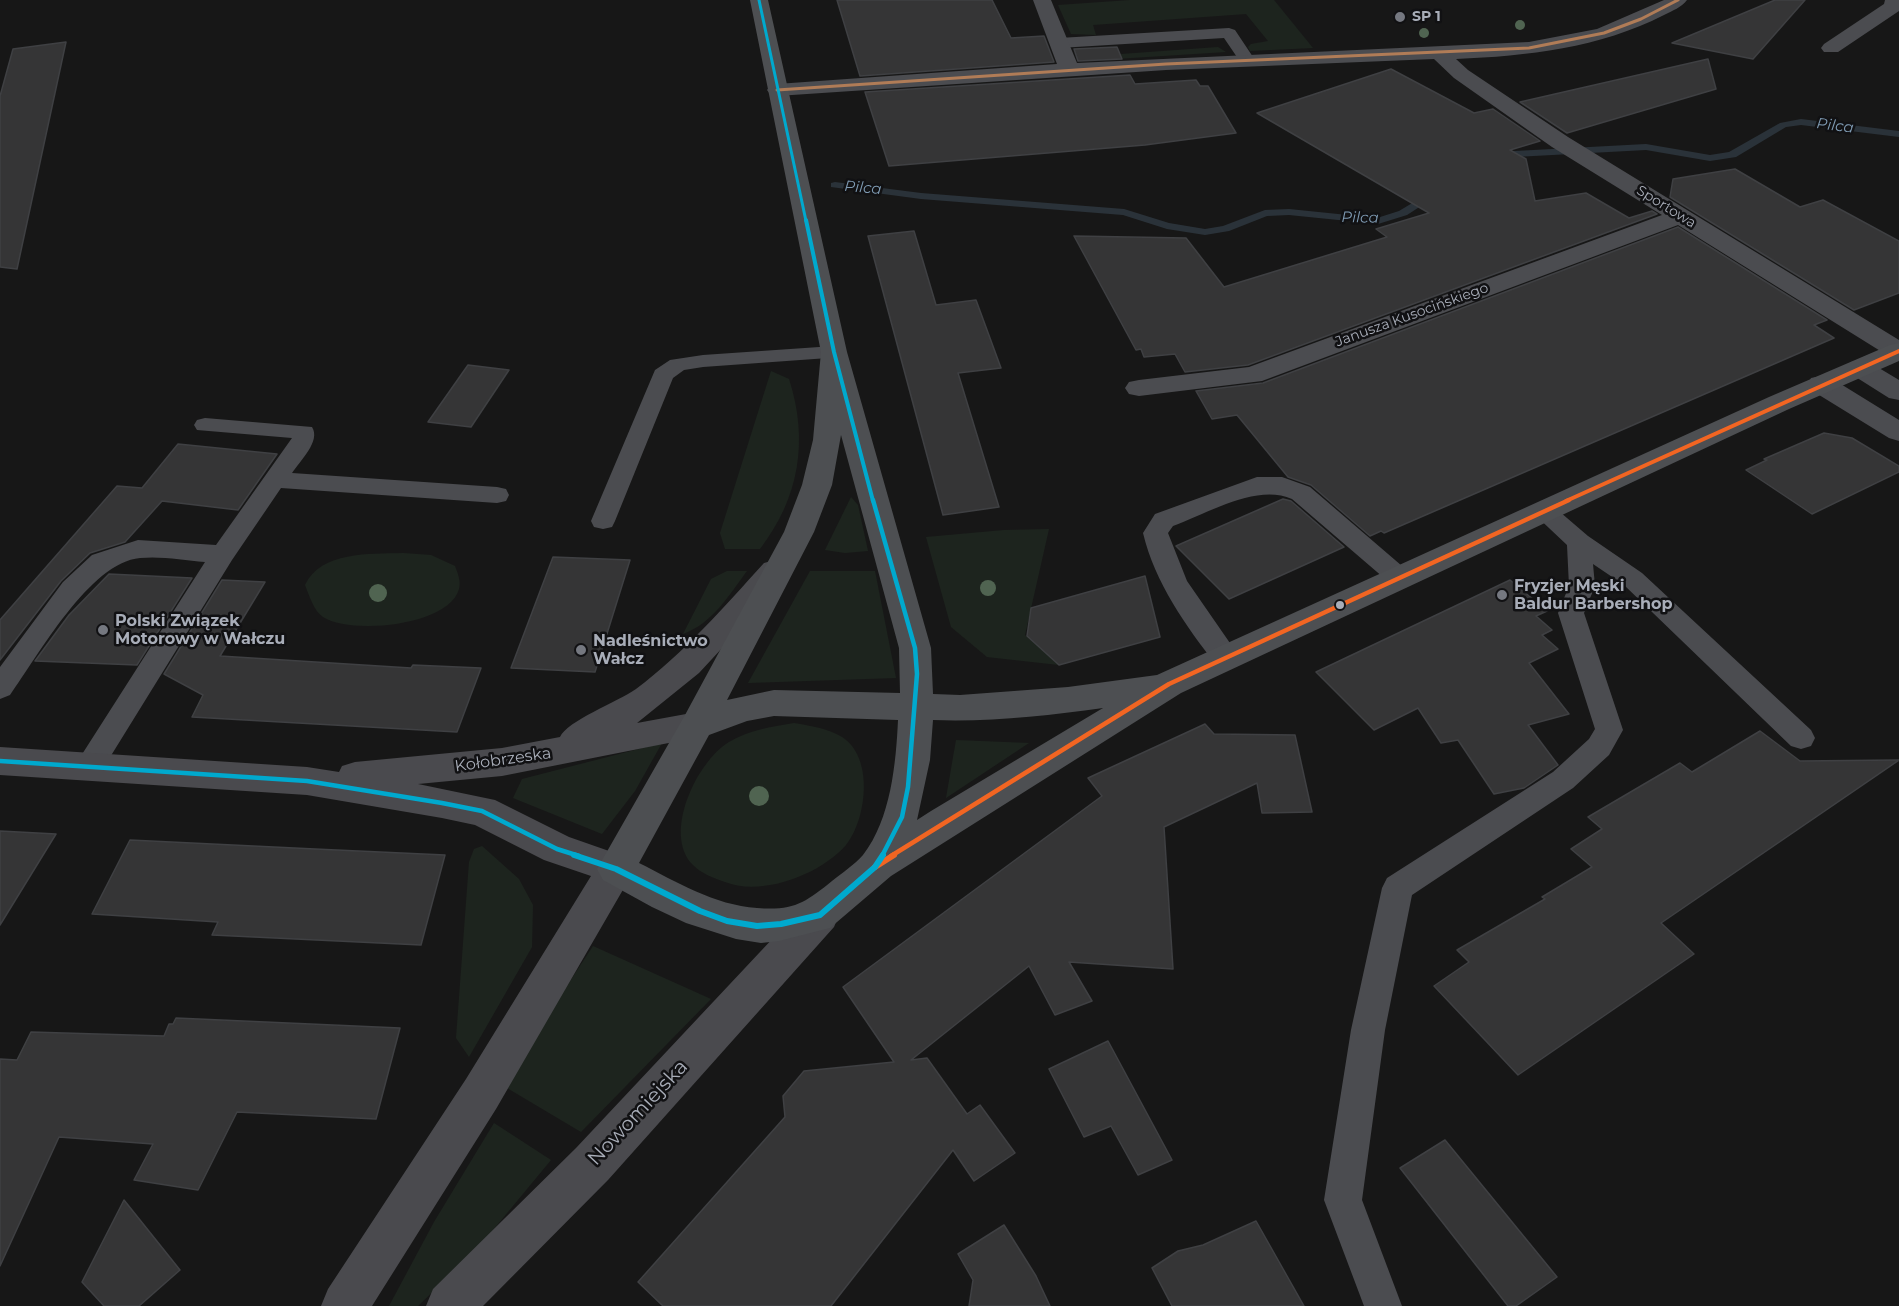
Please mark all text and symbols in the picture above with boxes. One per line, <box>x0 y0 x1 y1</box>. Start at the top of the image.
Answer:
place label: SP 1 <box>1412 9 1441 25</box>
marker: SP 1 <box>1393 10 1407 24</box>
water label: Pilca <box>1815 115 1855 137</box>
water label: Pilca <box>844 177 882 199</box>
street label: Sportowa <box>1633 182 1699 232</box>
water label: Pilca <box>1341 209 1379 227</box>
street label: Janusza Kusocińskiego <box>1333 279 1491 351</box>
place label: Fryzjer Męski Baldur Barbershop <box>1514 576 1673 614</box>
marker: Fryzjer Męski Baldur Barbershop <box>1495 588 1509 602</box>
unlabelled marker <box>1334 599 1346 611</box>
place label: Polski Związek Motorowy w Wałczu <box>115 611 285 649</box>
marker: Polski Związek Motorowy w Wałczu <box>96 623 110 637</box>
place label: Nadleśnictwo Wałcz <box>593 631 708 669</box>
marker: Nadleśnictwo Wałcz <box>574 643 588 657</box>
street label: Kołobrzeska <box>454 744 552 776</box>
street label: Nowomiejska <box>583 1055 693 1171</box>

